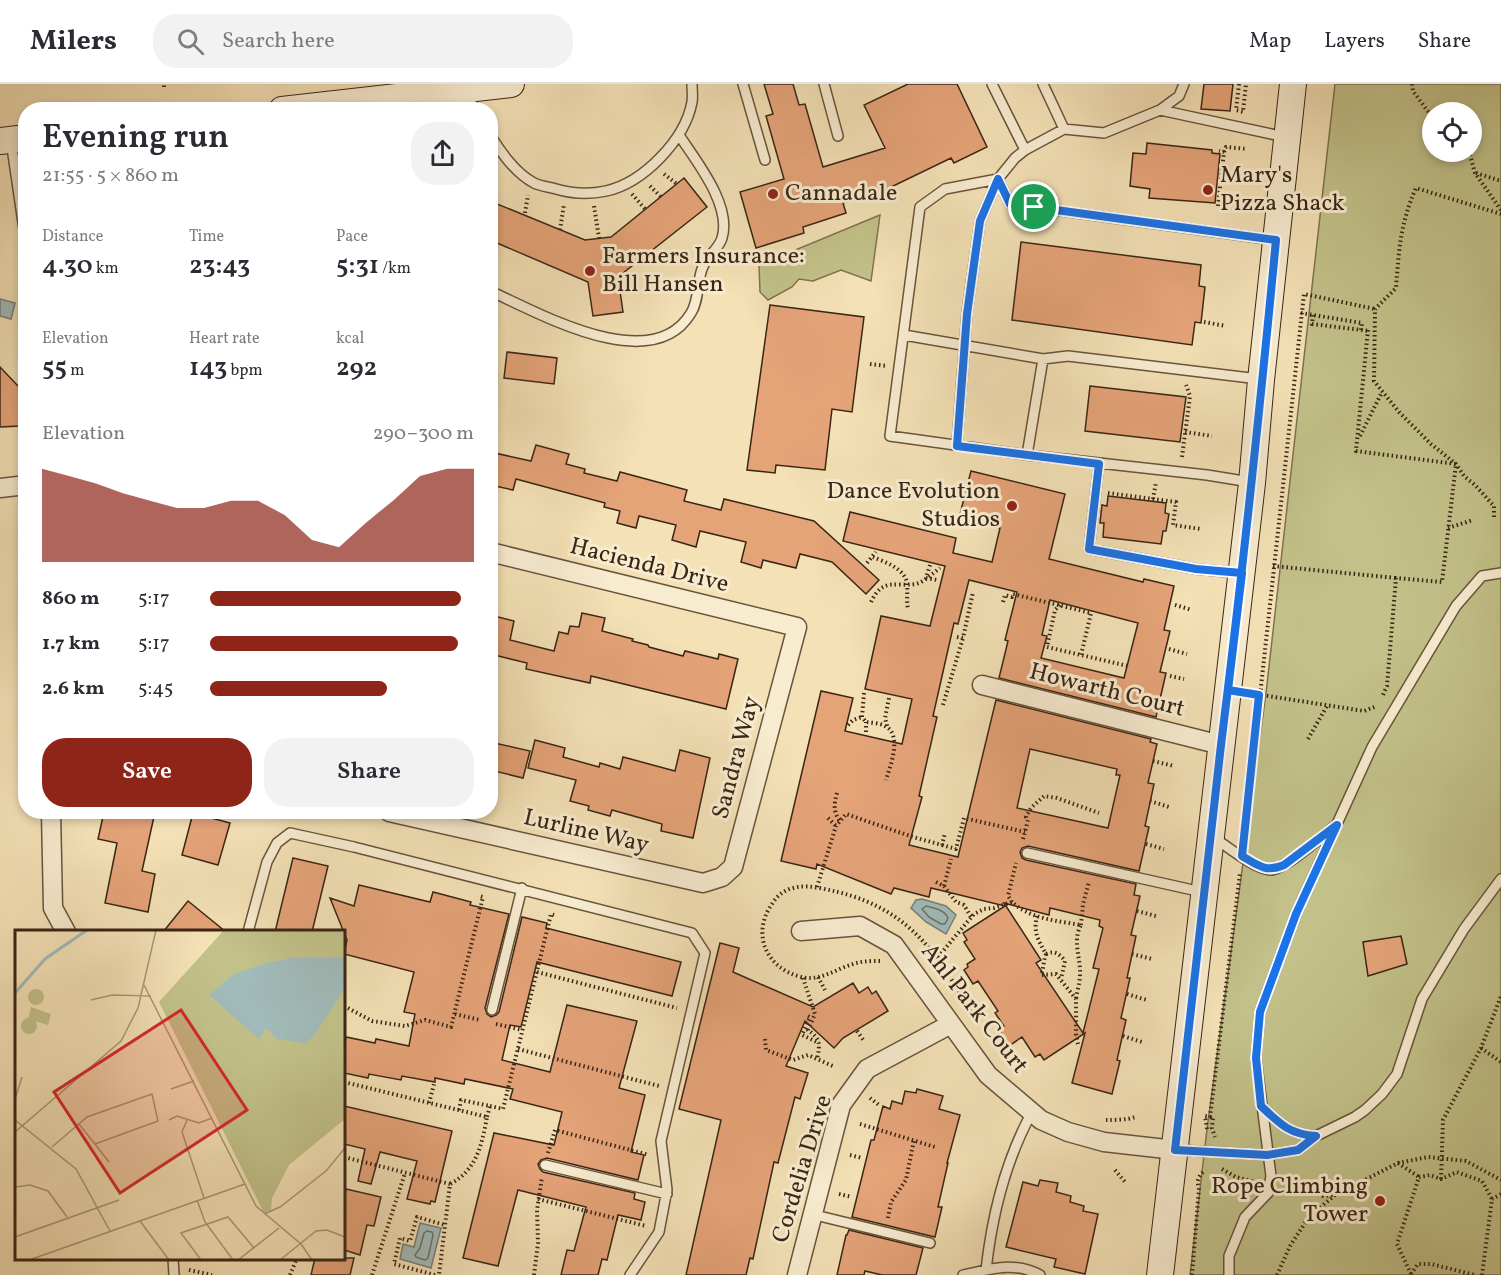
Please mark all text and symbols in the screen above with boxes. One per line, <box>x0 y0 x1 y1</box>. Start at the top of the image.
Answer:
search box <box>153 14 573 68</box>
text: Milers <box>30 22 117 61</box>
icon: search <box>174 25 207 58</box>
text: Search here <box>222 26 335 57</box>
text: Map <box>1249 27 1291 56</box>
text: Layers <box>1324 27 1385 56</box>
text: Share <box>1418 27 1471 56</box>
map controls <box>1422 102 1482 162</box>
button: locate <box>1422 102 1482 162</box>
text: Evening run <box>42 116 229 162</box>
button: share <box>411 122 474 185</box>
place label: Mary's Pizza Shack <box>1220 159 1345 221</box>
text: 21:55 · 5 × 860 m <box>42 162 179 190</box>
place label: Cannadale <box>785 177 897 211</box>
pin <box>1008 181 1059 232</box>
marker: Mary's Pizza Shack <box>1201 183 1215 197</box>
marker: Cannadale <box>766 187 780 201</box>
icon: arrive <box>1017 190 1050 223</box>
text: Distance <box>42 226 103 248</box>
text: Time <box>189 226 224 248</box>
text: Pace <box>336 226 368 248</box>
place label: Farmers Insurance: Bill Hansen <box>602 240 805 302</box>
text: 4.30 <box>42 248 93 284</box>
text: 23:43 <box>189 248 250 284</box>
text: 5:31 <box>336 248 379 284</box>
text: km <box>93 258 119 280</box>
text: /km <box>379 258 411 280</box>
marker: Farmers Insurance: Bill Hansen <box>583 264 597 278</box>
text: Elevation <box>42 328 109 350</box>
text: Heart rate <box>189 328 260 350</box>
text: kcal <box>336 328 364 350</box>
text: 55 <box>42 350 67 386</box>
text: 143 <box>189 350 227 386</box>
text: 292 <box>336 350 377 386</box>
text: m <box>67 360 84 382</box>
text: bpm <box>227 360 263 382</box>
text: Elevation <box>42 420 125 448</box>
text: 290–300 m <box>373 420 474 448</box>
place label: Dance Evolution Studios <box>826 475 1000 537</box>
marker: Dance Evolution Studios <box>1005 499 1019 513</box>
street label: Hacienda Drive <box>566 530 732 602</box>
text: 860 m <box>42 585 100 613</box>
text: 5:17 <box>138 585 170 613</box>
text: 1.7 km <box>42 630 100 658</box>
text: 5:17 <box>138 630 170 658</box>
street label: Howarth Court <box>1026 655 1188 727</box>
text: 2.6 km <box>42 675 105 703</box>
text: 5:45 <box>138 675 173 703</box>
street label: Sandra Way <box>704 693 770 823</box>
button: Save <box>42 738 252 807</box>
button: Share <box>264 738 474 807</box>
street label: Lurline Way <box>520 801 652 863</box>
inset map <box>15 930 345 1260</box>
street label: Ahl Park Court <box>912 936 1036 1082</box>
street label: Cordelia Drive <box>764 1091 842 1247</box>
place label: Rope Climbing Tower <box>1211 1170 1368 1232</box>
marker: Rope Climbing Tower <box>1373 1194 1387 1208</box>

